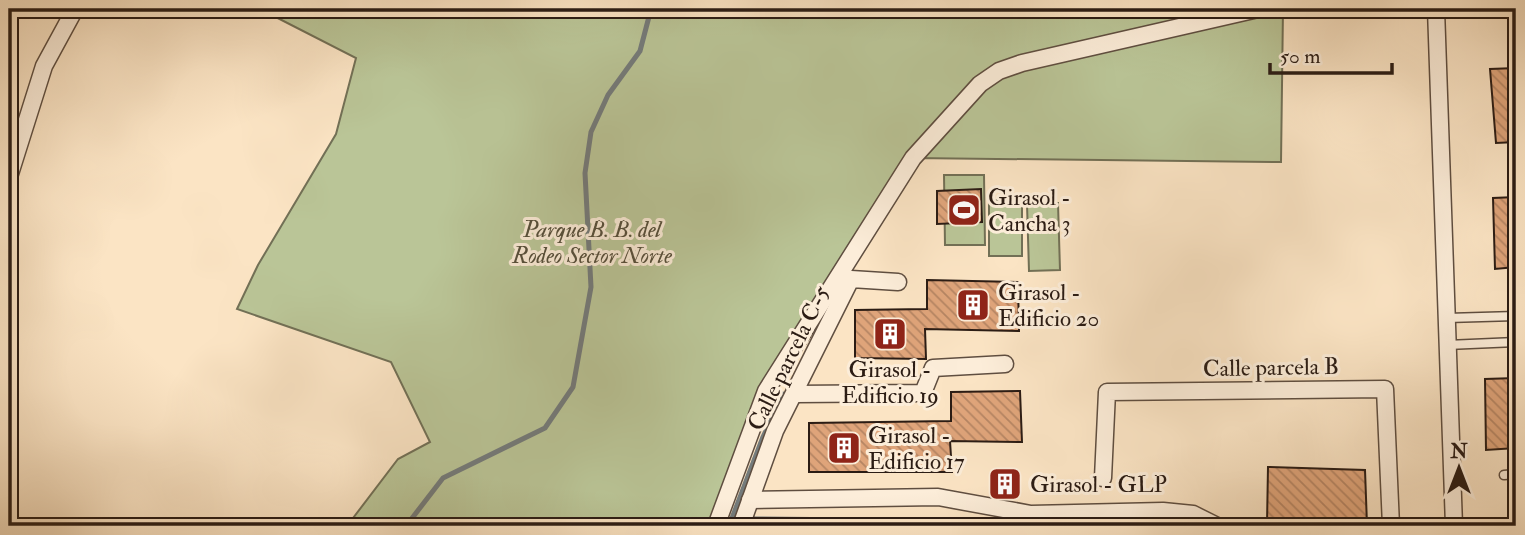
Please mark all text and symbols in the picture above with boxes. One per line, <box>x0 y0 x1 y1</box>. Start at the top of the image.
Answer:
scale bar <box>1270 32 1392 76</box>
text: 50 m <box>1280 43 1321 70</box>
place label: Girasol - Cancha 3 <box>988 183 1071 238</box>
sports icon: Girasol - Cancha 3 <box>945 191 983 229</box>
park label: Parque B. B. del Rodeo Sector Norte <box>511 215 672 270</box>
place label: Girasol - Edificio 20 <box>998 278 1099 333</box>
street label: Calle parcela C-5 <box>741 281 837 436</box>
building icon: Girasol - Edificio 20 <box>954 286 992 324</box>
building icon: Girasol - Edificio 19 <box>871 315 909 353</box>
street label: Calle parcela B <box>1203 352 1339 384</box>
place label: Girasol - Edificio 19 <box>841 355 939 410</box>
place label: Girasol - Edificio 17 <box>868 421 965 476</box>
building icon: Girasol - Edificio 17 <box>825 429 863 467</box>
north arrow <box>1424 434 1494 504</box>
text: N <box>1449 440 1468 464</box>
building icon: Girasol - GLP <box>986 465 1024 503</box>
place label: Girasol - GLP <box>1030 470 1167 499</box>

